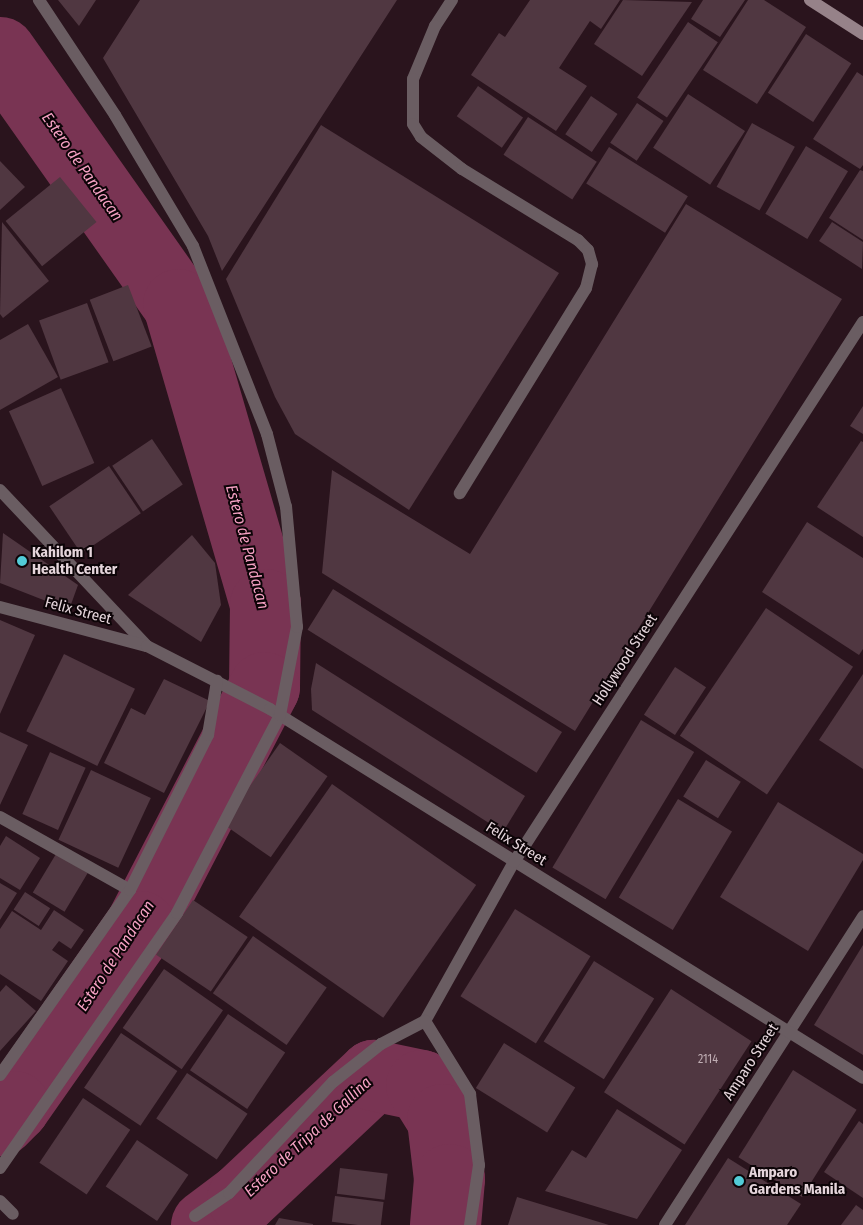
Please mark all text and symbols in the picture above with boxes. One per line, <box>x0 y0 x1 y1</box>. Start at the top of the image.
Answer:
water label: Estero de Pandacan <box>37 109 127 225</box>
water label: Estero de Pandacan <box>221 483 273 611</box>
place label: Kahilom 1 Health Center <box>32 543 117 578</box>
marker: Kahilom 1 Health Center <box>16 555 28 567</box>
street label: Felix Street <box>43 593 113 629</box>
street label: Hollywood Street <box>589 611 661 709</box>
street label: Felix Street <box>482 818 550 870</box>
water label: Estero de Pandacan <box>73 897 159 1015</box>
street label: Amparo Street <box>720 1020 782 1104</box>
house number: 2114 <box>698 1053 718 1067</box>
water label: Estero de Tripa de Gallina <box>240 1073 376 1201</box>
place label: Amparo Gardens Manila <box>749 1163 845 1198</box>
marker: Amparo Gardens Manila <box>733 1175 745 1187</box>

